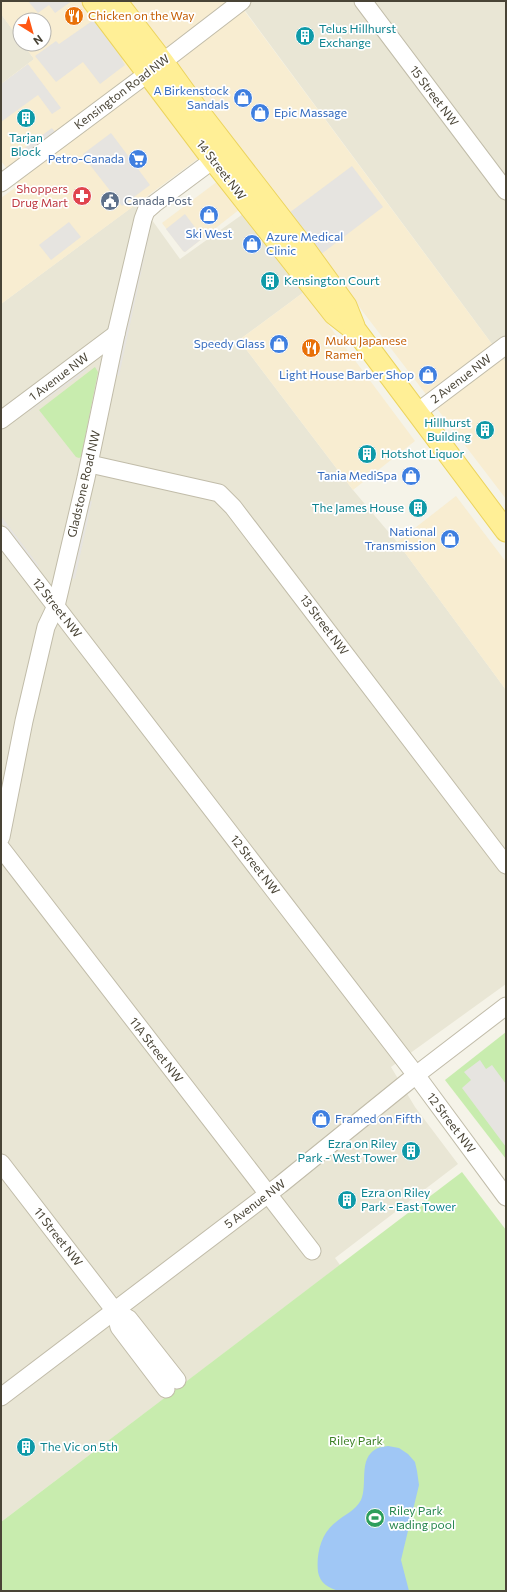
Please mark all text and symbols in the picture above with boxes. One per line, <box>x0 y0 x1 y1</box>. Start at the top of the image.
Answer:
restaurant icon: Chicken on the Way <box>63 5 85 27</box>
place label: Chicken on the Way <box>88 8 195 22</box>
north arrow <box>12 12 52 52</box>
place label: Telus Hillhurst Exchange <box>319 21 396 49</box>
building icon: Telus Hillhurst Exchange <box>294 25 316 47</box>
text: N <box>31 33 46 48</box>
street label: Kensington Road NW <box>71 51 172 132</box>
street label: 15 Street NW <box>408 63 462 128</box>
place label: A Birkenstock Sandals <box>153 83 229 111</box>
shop icon: A Birkenstock Sandals <box>232 87 254 109</box>
shop icon: Epic Massage <box>249 102 271 124</box>
place label: Epic Massage <box>274 105 347 119</box>
building icon: Tarjan Block <box>15 107 37 129</box>
place label: Tarjan Block <box>9 130 43 158</box>
street label: 14 Street NW <box>194 137 250 202</box>
supermarket icon: Petro-Canada <box>127 148 149 170</box>
place label: Petro-Canada <box>48 151 124 165</box>
place label: Shoppers Drug Mart <box>12 181 68 209</box>
pharmacy icon: Shoppers Drug Mart <box>71 185 93 207</box>
public building icon: Canada Post <box>99 190 121 212</box>
place label: Canada Post <box>124 193 192 207</box>
shop icon: Ski West <box>198 204 220 226</box>
place label: Ski West <box>185 226 233 240</box>
place label: Azure Medical Clinic <box>266 229 343 257</box>
shop icon: Azure Medical Clinic <box>241 233 263 255</box>
building icon: Kensington Court <box>259 270 281 292</box>
place label: Kensington Court <box>284 273 380 287</box>
shop icon: Speedy Glass <box>268 333 290 355</box>
place label: Muku Japanese Ramen <box>325 333 407 361</box>
place label: Speedy Glass <box>194 336 265 350</box>
restaurant icon: Muku Japanese Ramen <box>300 337 322 359</box>
street label: 1 Avenue NW <box>26 349 91 403</box>
street label: 2 Avenue NW <box>427 351 494 406</box>
shop icon: Light House Barber Shop <box>417 364 439 386</box>
place label: Light House Barber Shop <box>279 367 414 381</box>
place label: Hillhurst Building <box>424 415 471 443</box>
building icon: Hillhurst Building <box>474 419 496 441</box>
street label: Gladstone Road NW <box>64 429 102 539</box>
building icon: Hotshot Liquor <box>356 443 378 465</box>
place label: Hotshot Liquor <box>381 446 464 460</box>
shop icon: Tania MediSpa <box>400 465 422 487</box>
place label: Tania MediSpa <box>317 468 397 482</box>
building icon: The James House <box>407 497 429 519</box>
place label: The James House <box>312 500 404 515</box>
place label: National Transmission <box>364 524 436 552</box>
shop icon: National Transmission <box>439 528 461 550</box>
street label: 12 Street NW <box>30 575 85 640</box>
street label: 13 Street NW <box>298 592 352 657</box>
street label: 12 Street NW <box>228 832 283 897</box>
street label: 11A Street NW <box>127 1014 186 1085</box>
street label: 12 Street NW <box>425 1090 479 1155</box>
shop icon: Framed on Fifth <box>310 1108 332 1130</box>
place label: Framed on Fifth <box>335 1111 422 1125</box>
place label: Ezra on Riley Park - West Tower <box>298 1136 397 1164</box>
building icon: Ezra on Riley Park - West Tower <box>400 1140 422 1162</box>
street label: 5 Avenue NW <box>221 1176 288 1231</box>
place label: Ezra on Riley Park - East Tower <box>361 1185 456 1213</box>
building icon: Ezra on Riley Park - East Tower <box>336 1189 358 1211</box>
street label: 11 Street NW <box>32 1204 86 1268</box>
park label: Riley Park <box>329 1433 383 1447</box>
building icon: The Vic on 5th <box>15 1436 37 1458</box>
place label: The Vic on 5th <box>40 1439 118 1453</box>
place label: Riley Park wading pool <box>389 1503 455 1531</box>
sports icon: Riley Park wading pool <box>364 1507 386 1529</box>

